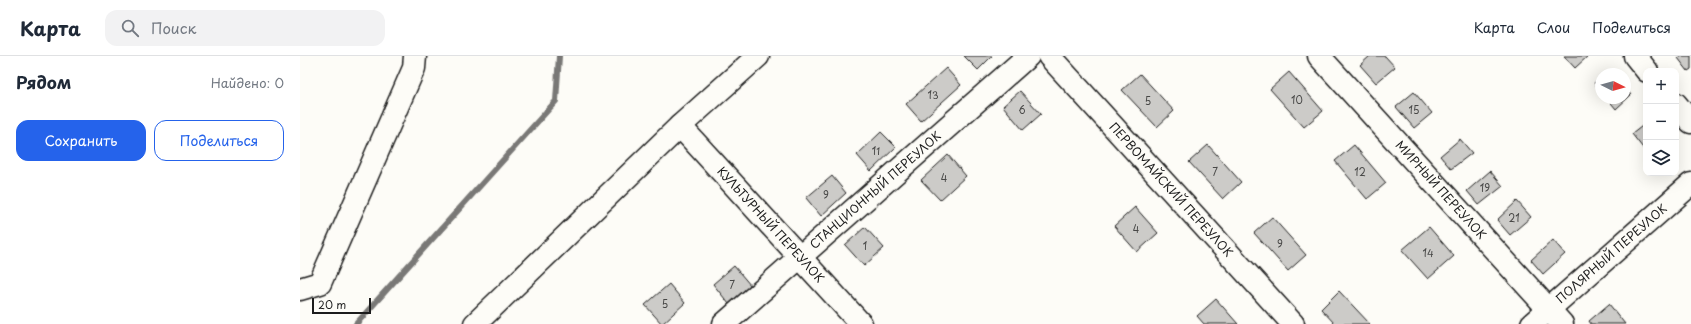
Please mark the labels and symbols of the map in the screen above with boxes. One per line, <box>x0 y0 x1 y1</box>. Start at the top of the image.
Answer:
north arrow <box>1595 68 1631 104</box>
house number: 13 <box>927 87 939 102</box>
house number: 10 <box>1291 92 1303 107</box>
house number: 5 <box>1145 93 1151 108</box>
house number: 6 <box>1018 102 1026 117</box>
house number: 15 <box>1409 102 1419 117</box>
street label: ПЕРВОМАЙСКИЙ ПЕРЕУЛОК <box>1106 118 1238 261</box>
street label: СТАНЦИОННЫЙ ПЕРЕУЛОК <box>805 127 945 253</box>
street label: МИРНЫЙ ПЕРЕУЛОК <box>1392 136 1491 243</box>
house number: 11 <box>872 143 880 158</box>
street label: КУЛЬТУРНЫЙ ПЕРЕУЛОК <box>713 162 829 286</box>
house number: 7 <box>1212 164 1218 179</box>
house number: 12 <box>1354 164 1366 179</box>
house number: 4 <box>941 170 948 185</box>
house number: 19 <box>1480 180 1490 195</box>
house number: 9 <box>823 187 829 202</box>
street label: ПОЛЯРНЫЙ ПЕРЕУЛОК <box>1551 199 1671 307</box>
house number: 21 <box>1508 210 1520 225</box>
house number: 4 <box>1133 221 1140 236</box>
house number: 9 <box>1277 236 1283 251</box>
house number: 1 <box>863 238 867 253</box>
house number: 14 <box>1422 245 1434 260</box>
house number: 7 <box>729 277 735 292</box>
scale bar <box>312 296 371 315</box>
house number: 5 <box>662 296 668 311</box>

